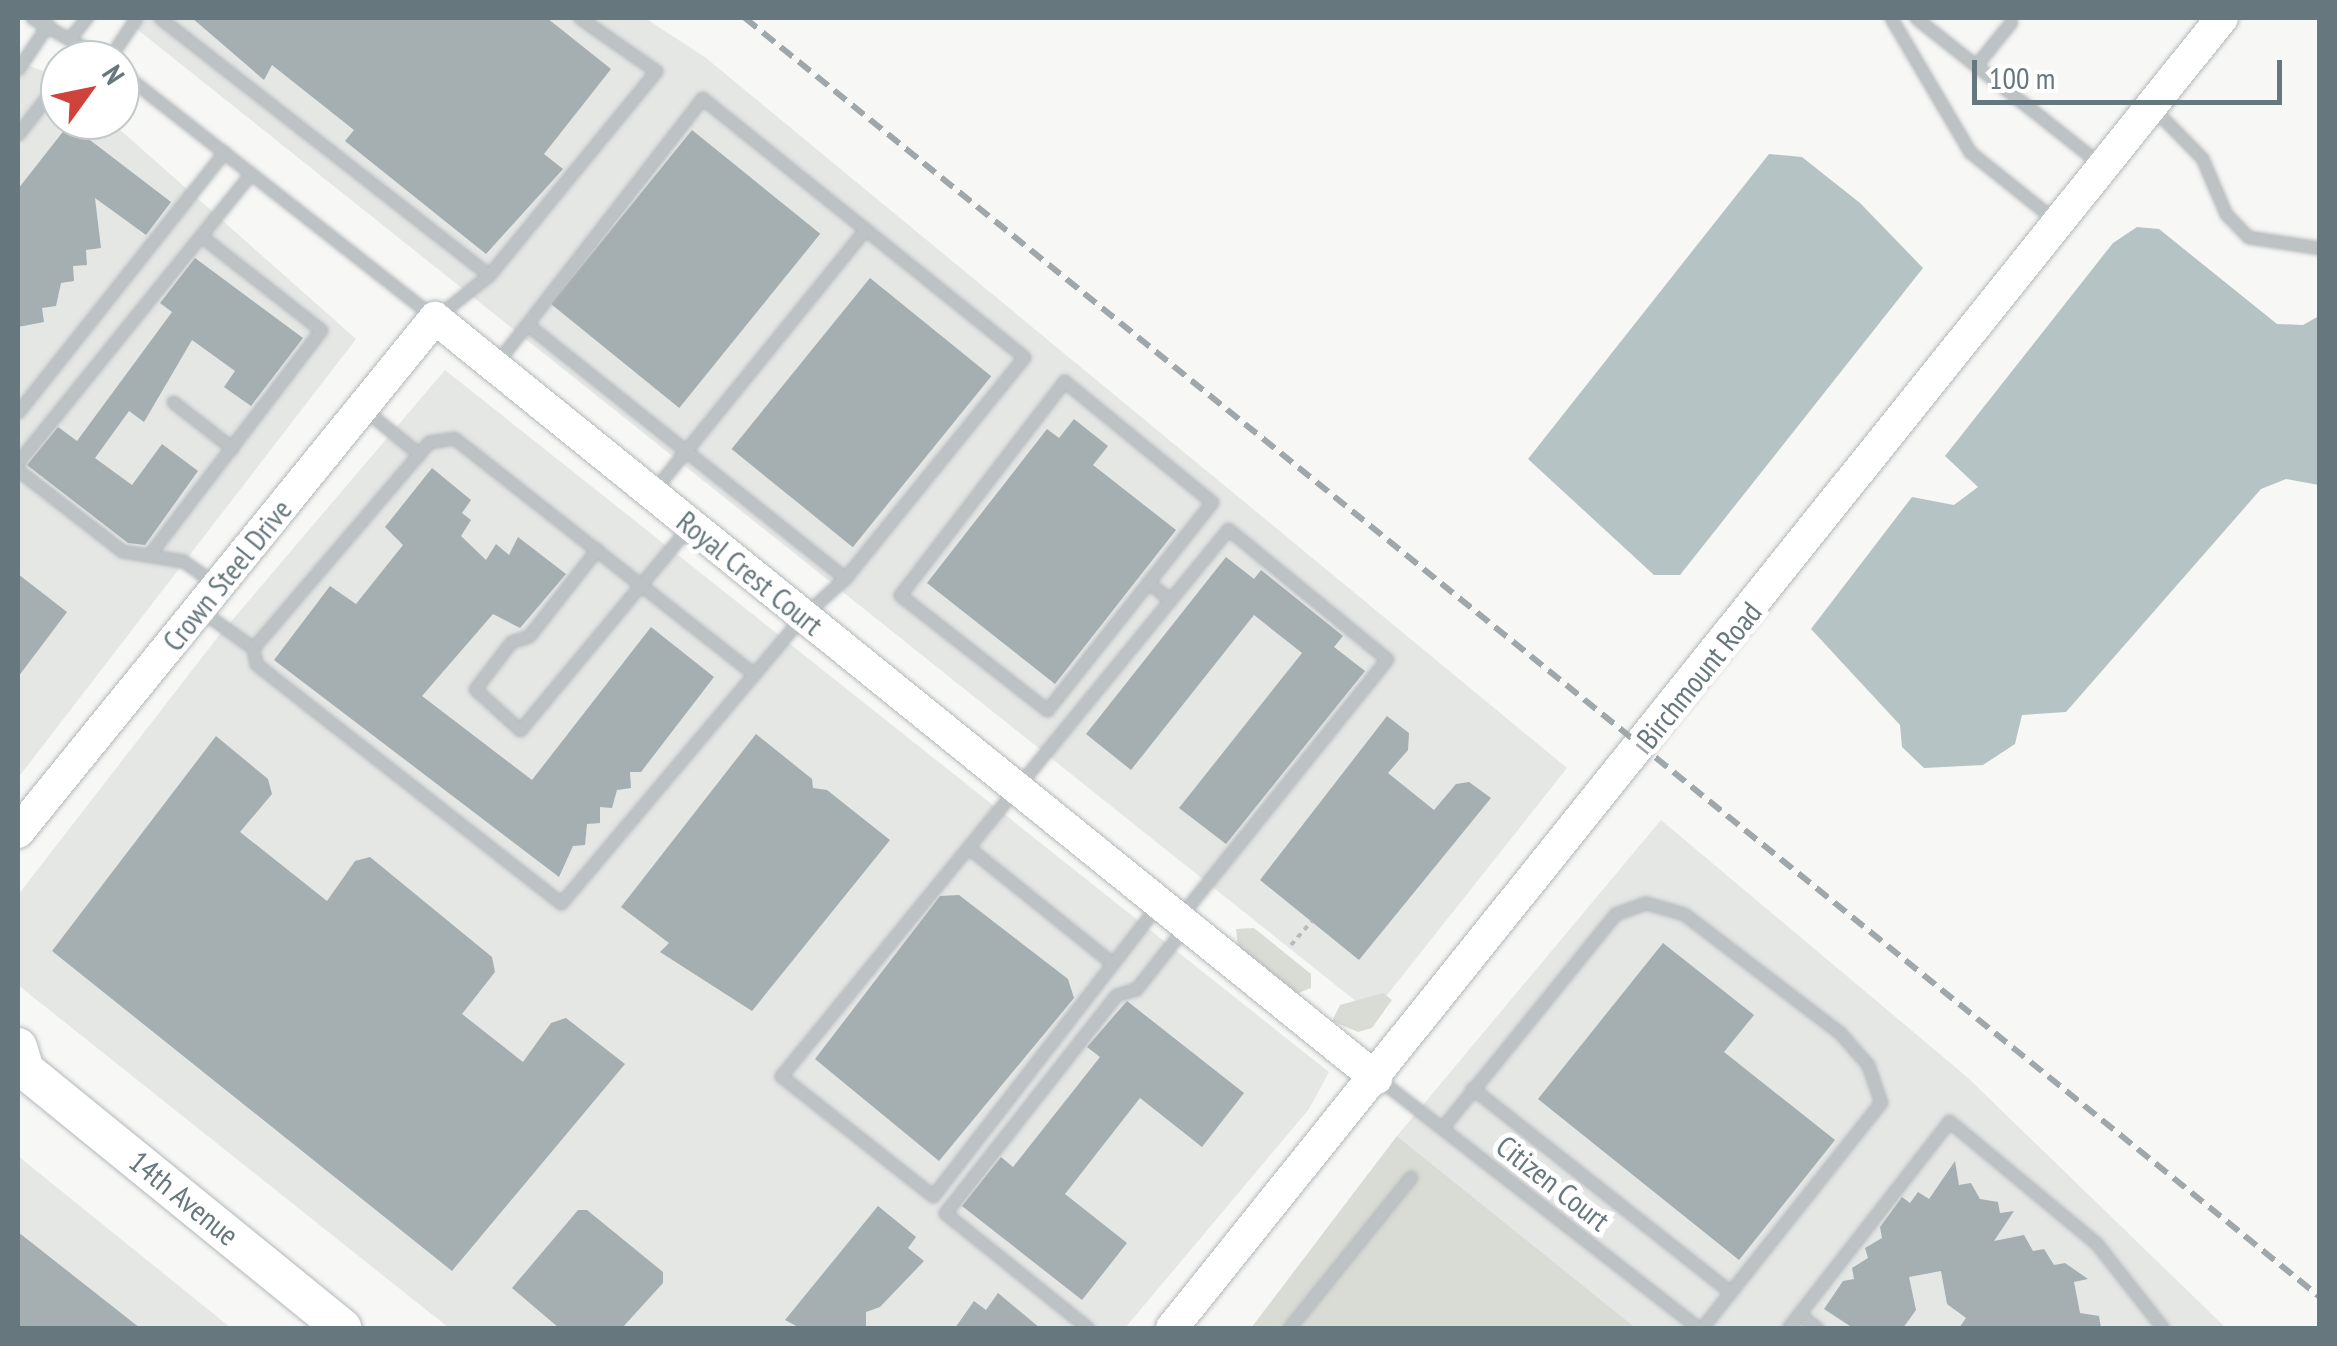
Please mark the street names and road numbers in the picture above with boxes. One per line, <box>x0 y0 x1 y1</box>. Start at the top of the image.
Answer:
street label: Crown Steel Drive <box>155 492 299 658</box>
street label: Royal Crest Court <box>670 503 830 643</box>
street label: Birchmount Road <box>1629 595 1769 755</box>
street label: Citizen Court <box>1489 1128 1617 1238</box>
street label: 14th Avenue <box>122 1143 246 1253</box>

